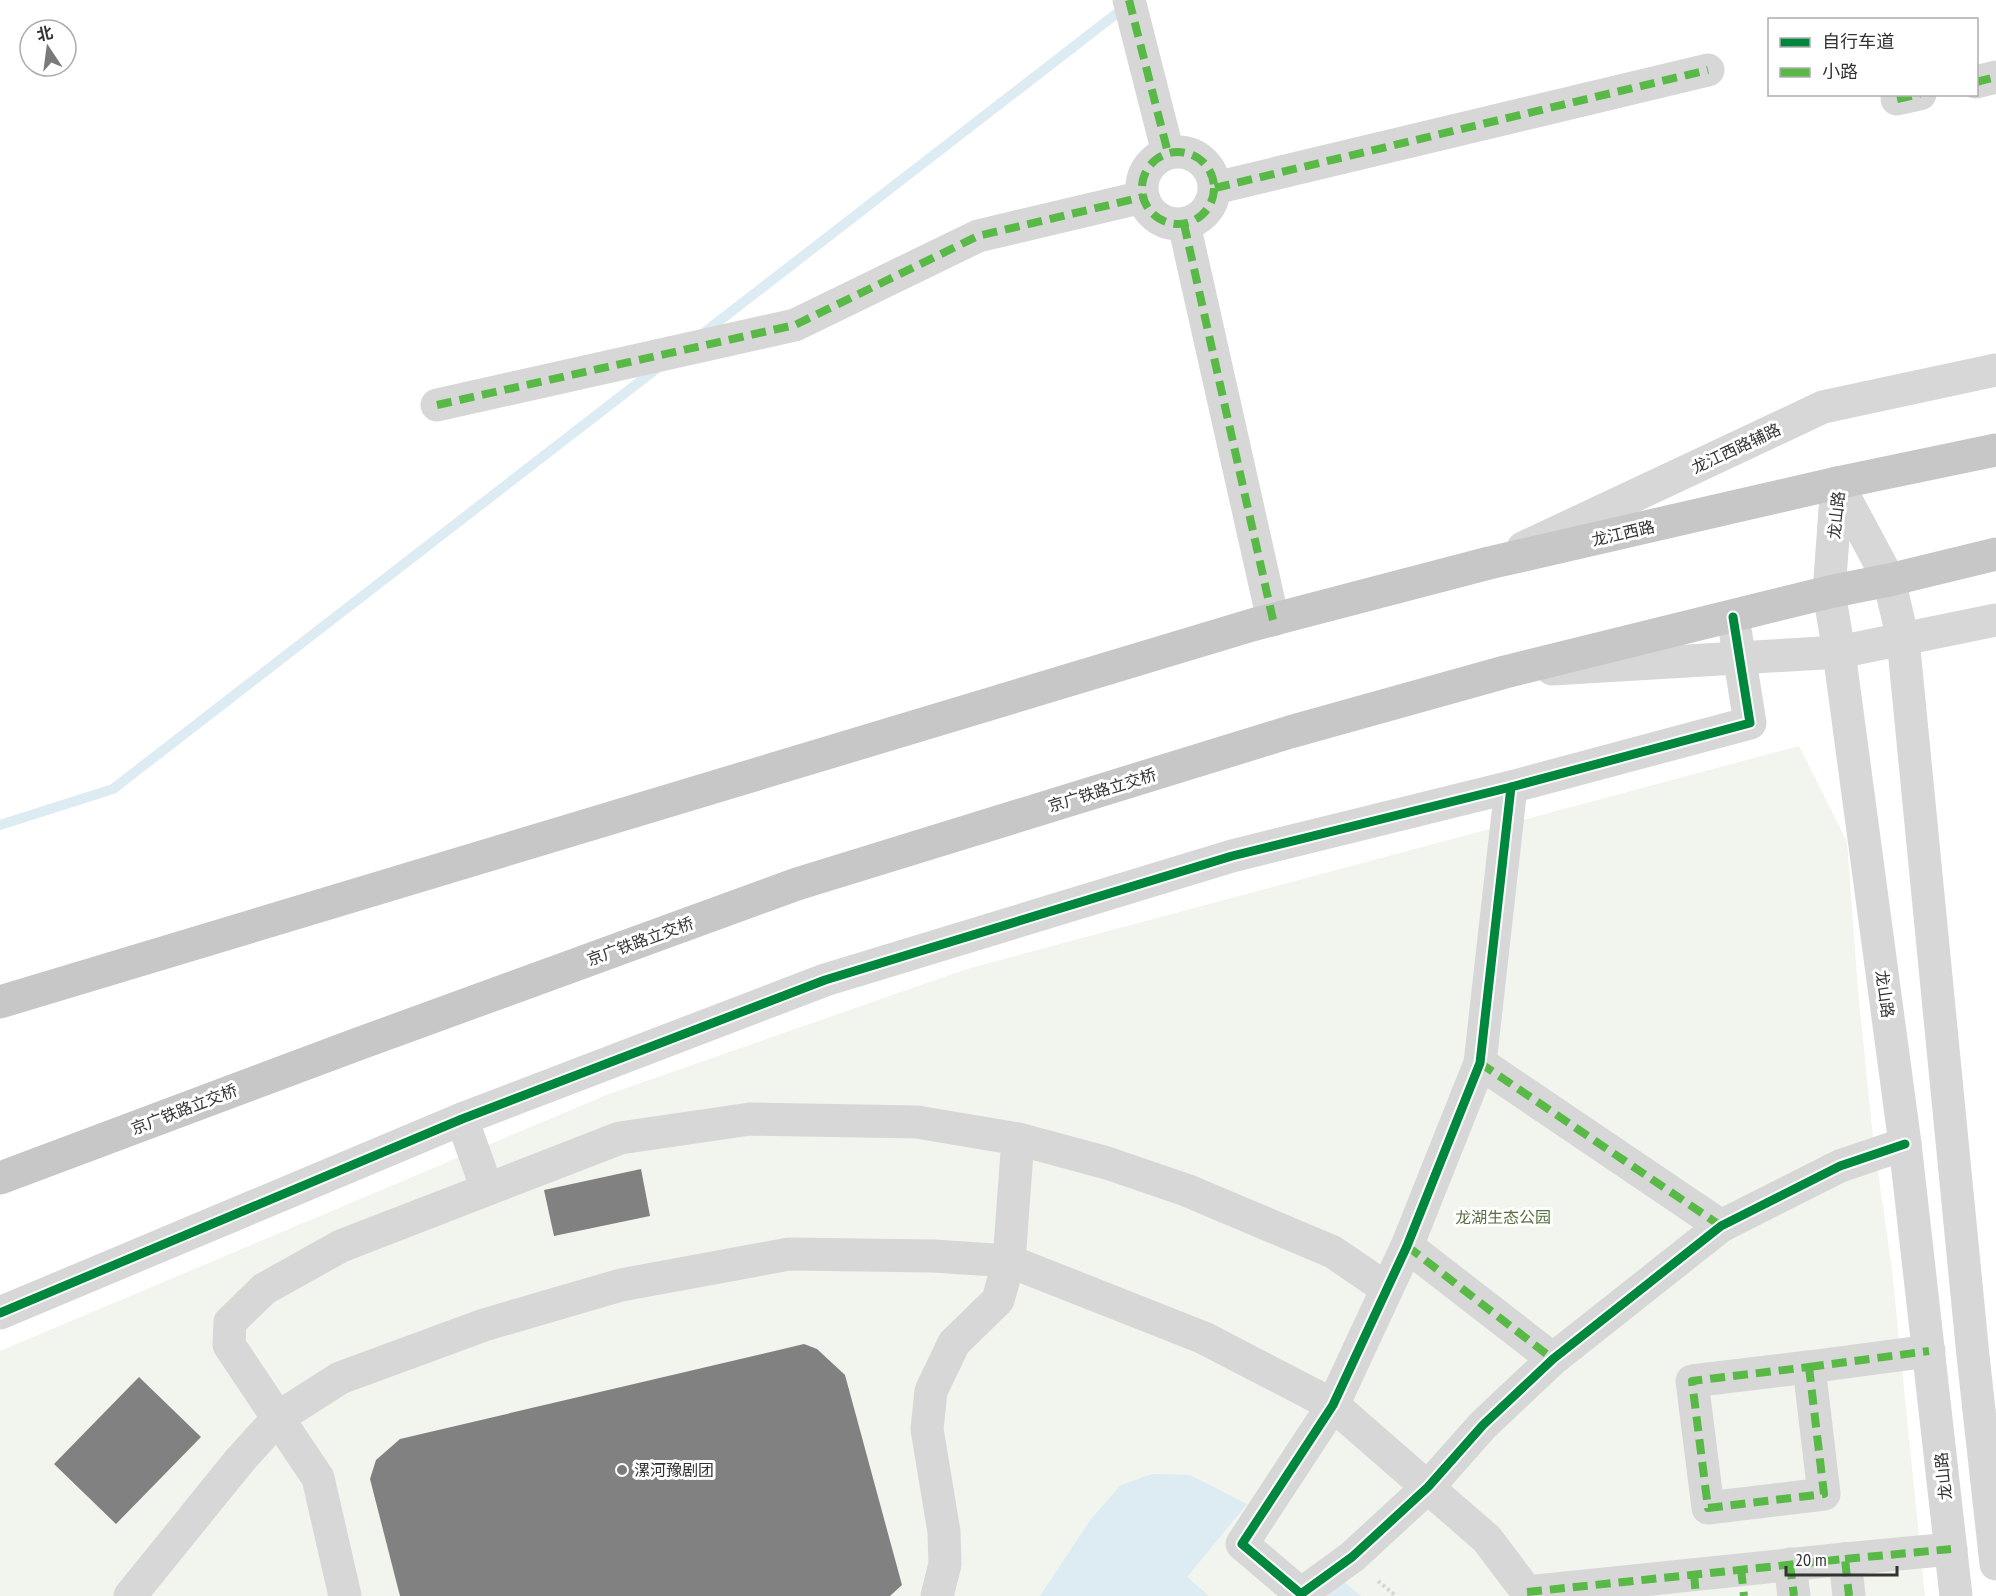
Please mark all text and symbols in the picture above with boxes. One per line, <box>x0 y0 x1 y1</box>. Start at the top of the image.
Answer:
north arrow <box>18 18 78 78</box>
legend <box>1768 18 1978 96</box>
text: 北 <box>35 22 55 45</box>
text: 自行车道 <box>1822 30 1894 53</box>
text: 小路 <box>1822 60 1858 83</box>
street label: 龙江西路辅路 <box>1688 419 1784 477</box>
street label: 龙山路 <box>1824 490 1848 540</box>
street label: 龙江西路 <box>1590 516 1656 550</box>
street label: 京广铁路立交桥 <box>1046 764 1158 816</box>
street label: 京广铁路立交桥 <box>584 912 696 970</box>
street label: 龙山路 <box>1872 969 1898 1019</box>
street label: 京广铁路立交桥 <box>128 1080 240 1138</box>
park label: 龙湖生态公园 <box>1455 1207 1551 1227</box>
street label: 龙山路 <box>1931 1451 1955 1501</box>
place label: 漯河豫剧团 <box>634 1460 714 1480</box>
marker: 漯河豫剧团 <box>615 1463 629 1477</box>
scale bar <box>1786 1539 1897 1577</box>
text: 20 m <box>1795 1548 1827 1571</box>

